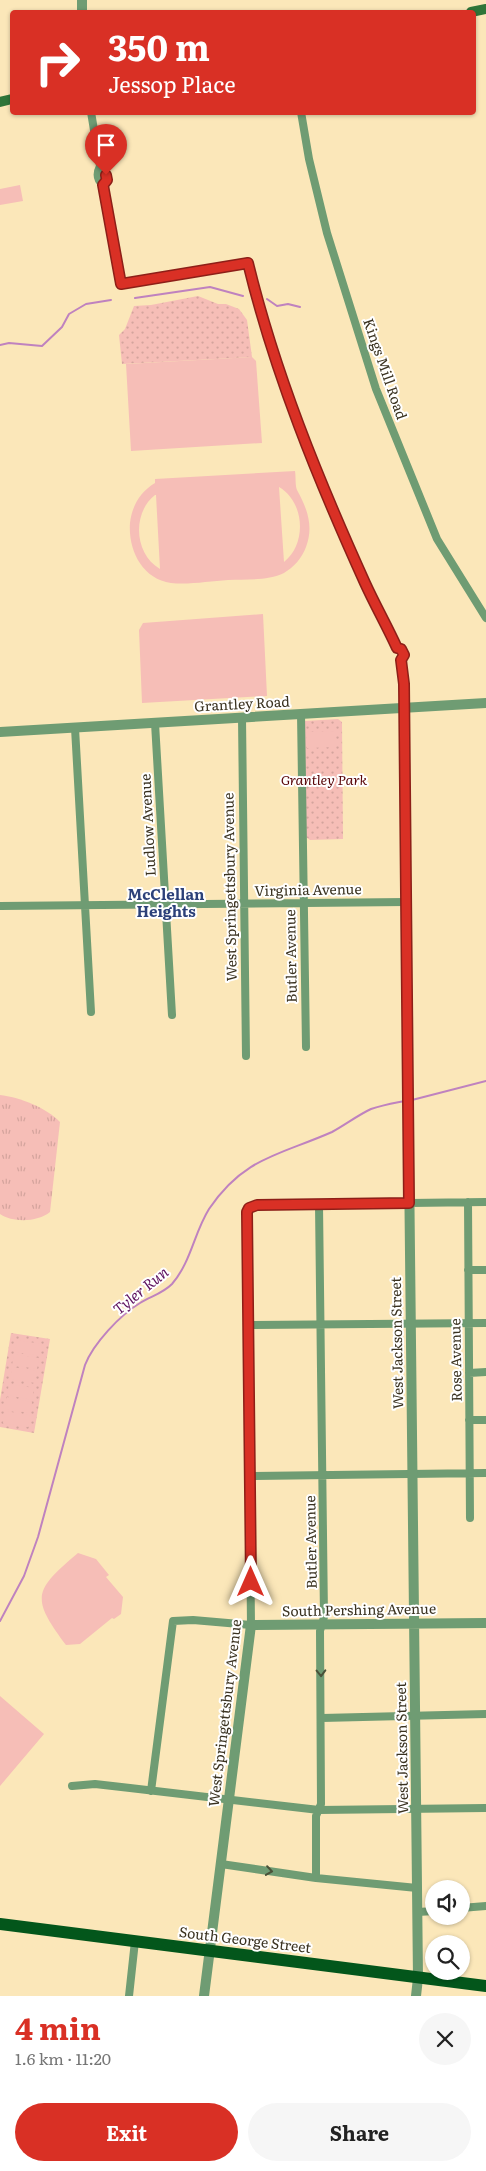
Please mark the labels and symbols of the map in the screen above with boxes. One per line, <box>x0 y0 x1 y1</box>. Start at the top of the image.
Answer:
pin <box>85 124 127 175</box>
street label: Kings Mill Road <box>359 315 413 422</box>
street label: Grantley Road <box>194 690 291 715</box>
park label: Grantley Park <box>281 769 368 789</box>
street label: Ludlow Avenue <box>134 773 160 877</box>
street label: West Springettsbury Avenue <box>217 792 241 982</box>
street label: Virginia Avenue <box>254 878 362 900</box>
district label: McClellan Heights <box>128 882 205 922</box>
street label: Butler Avenue <box>279 909 301 1003</box>
water label: Tyler Run <box>107 1260 173 1319</box>
street label: West Jackson Street <box>385 1276 407 1409</box>
street label: Rose Avenue <box>444 1318 466 1402</box>
street label: Butler Avenue <box>299 1495 321 1589</box>
position arrow <box>224 1555 276 1607</box>
street label: South Pershing Avenue <box>282 1598 436 1620</box>
street label: West Springettsbury Avenue <box>203 1618 245 1808</box>
one-way arrow <box>315 1669 326 1677</box>
street label: West Jackson Street <box>390 1681 412 1814</box>
one-way arrow <box>265 1865 273 1876</box>
street label: South George Street <box>178 1921 313 1957</box>

